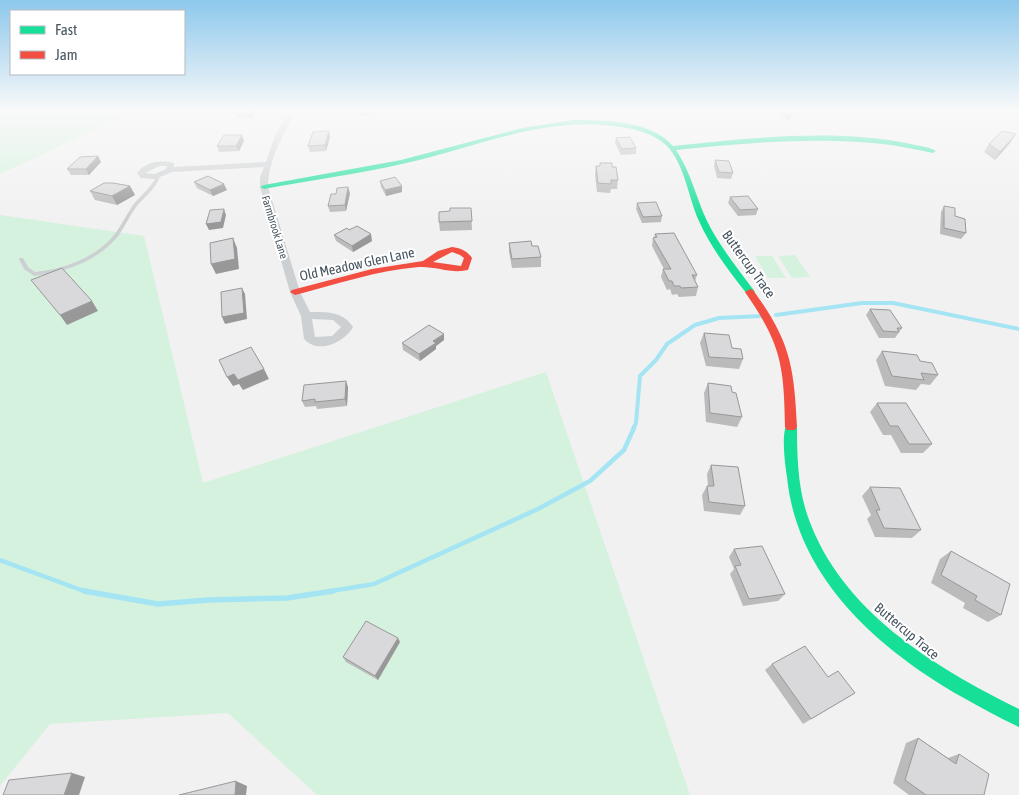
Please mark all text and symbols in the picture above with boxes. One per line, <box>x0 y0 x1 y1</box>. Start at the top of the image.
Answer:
legend <box>10 10 185 75</box>
text: Fast <box>55 21 77 38</box>
text: Jam <box>55 46 78 63</box>
street label: Farmbrook Lane <box>260 194 290 260</box>
street label: Buttercup Trace <box>719 227 779 301</box>
street label: Old Meadow Glen Lane <box>298 244 416 284</box>
street label: Buttercup Trace <box>871 599 943 663</box>

